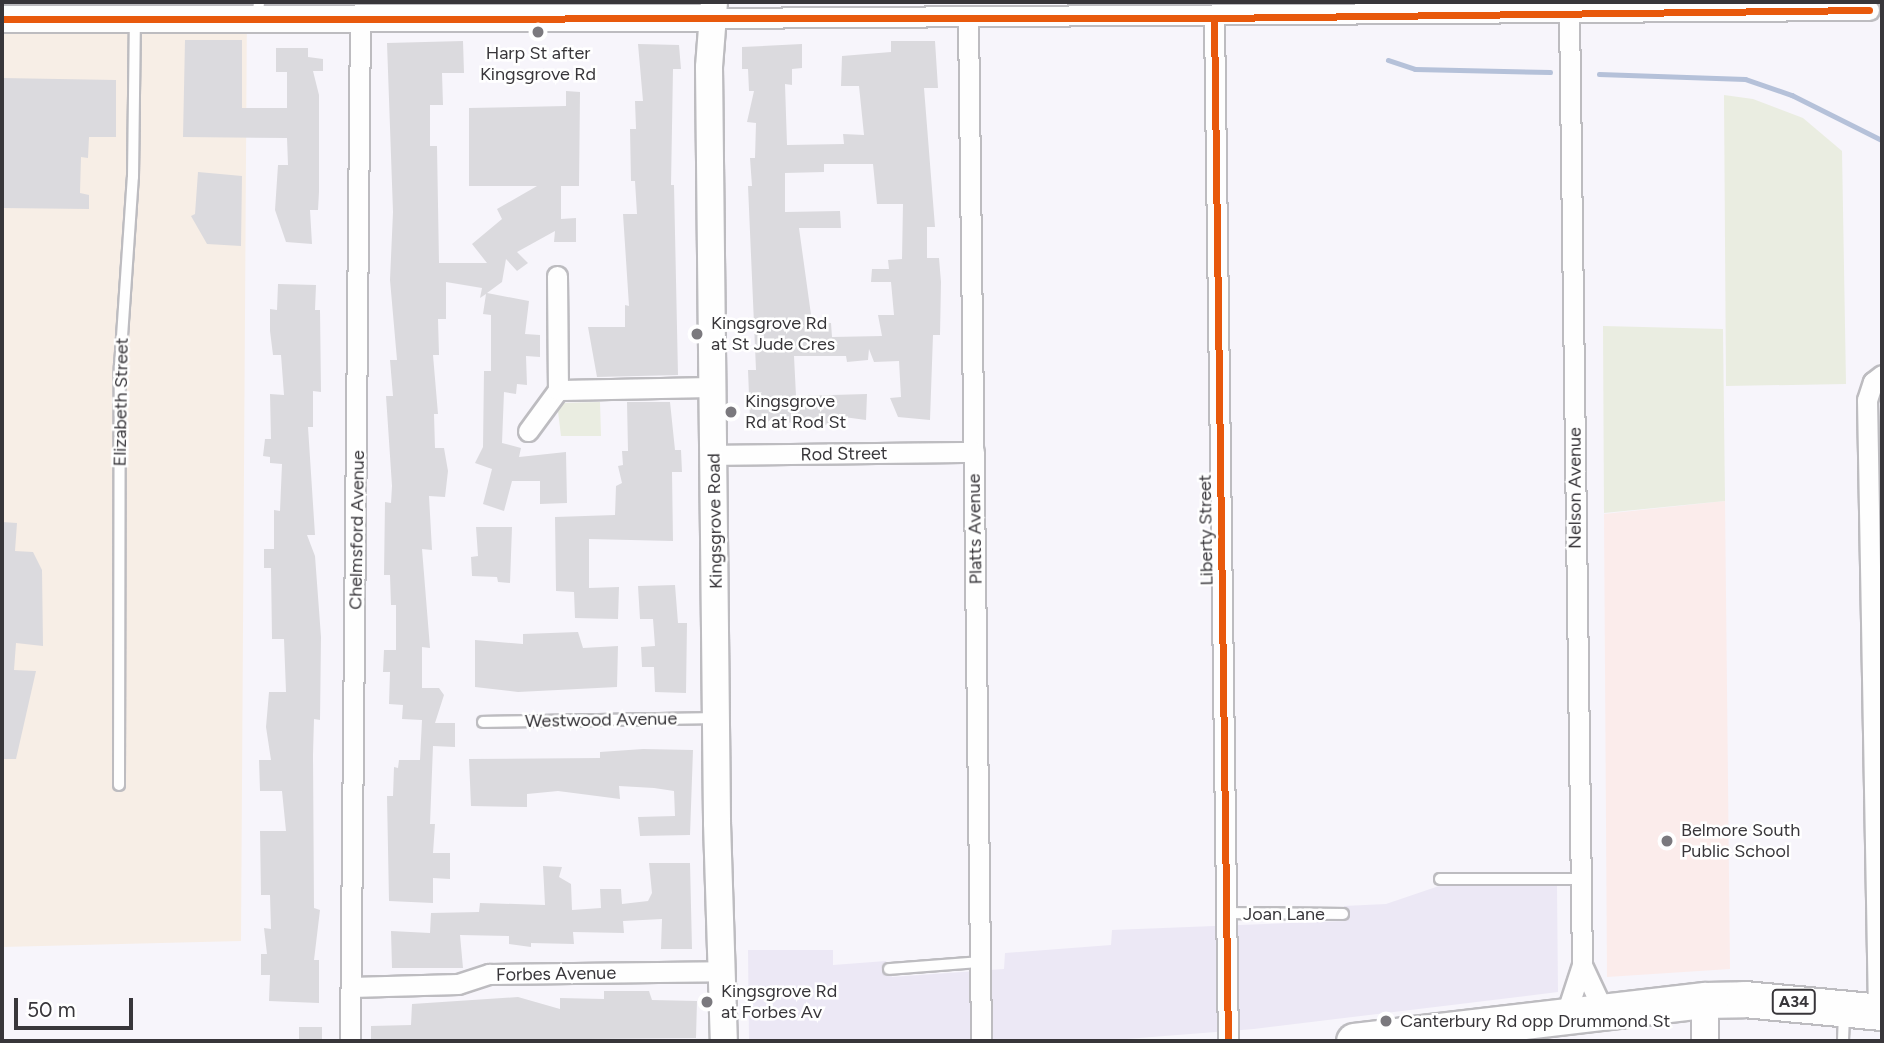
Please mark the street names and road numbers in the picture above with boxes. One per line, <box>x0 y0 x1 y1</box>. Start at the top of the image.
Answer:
street label: Elizabeth Street <box>109 337 133 467</box>
street label: Nelson Avenue <box>1564 427 1586 549</box>
street label: Rod Street <box>800 442 888 466</box>
street label: Chelmsford Avenue <box>345 450 369 610</box>
street label: Kingsgrove Road <box>703 453 727 589</box>
street label: Platts Avenue <box>963 473 987 585</box>
street label: Liberty Street <box>1194 474 1218 586</box>
street label: Westwood Avenue <box>525 708 677 732</box>
street label: Joan Lane <box>1243 903 1325 925</box>
street label: Forbes Avenue <box>496 962 616 986</box>
road number: A34 <box>1771 990 1817 1014</box>

